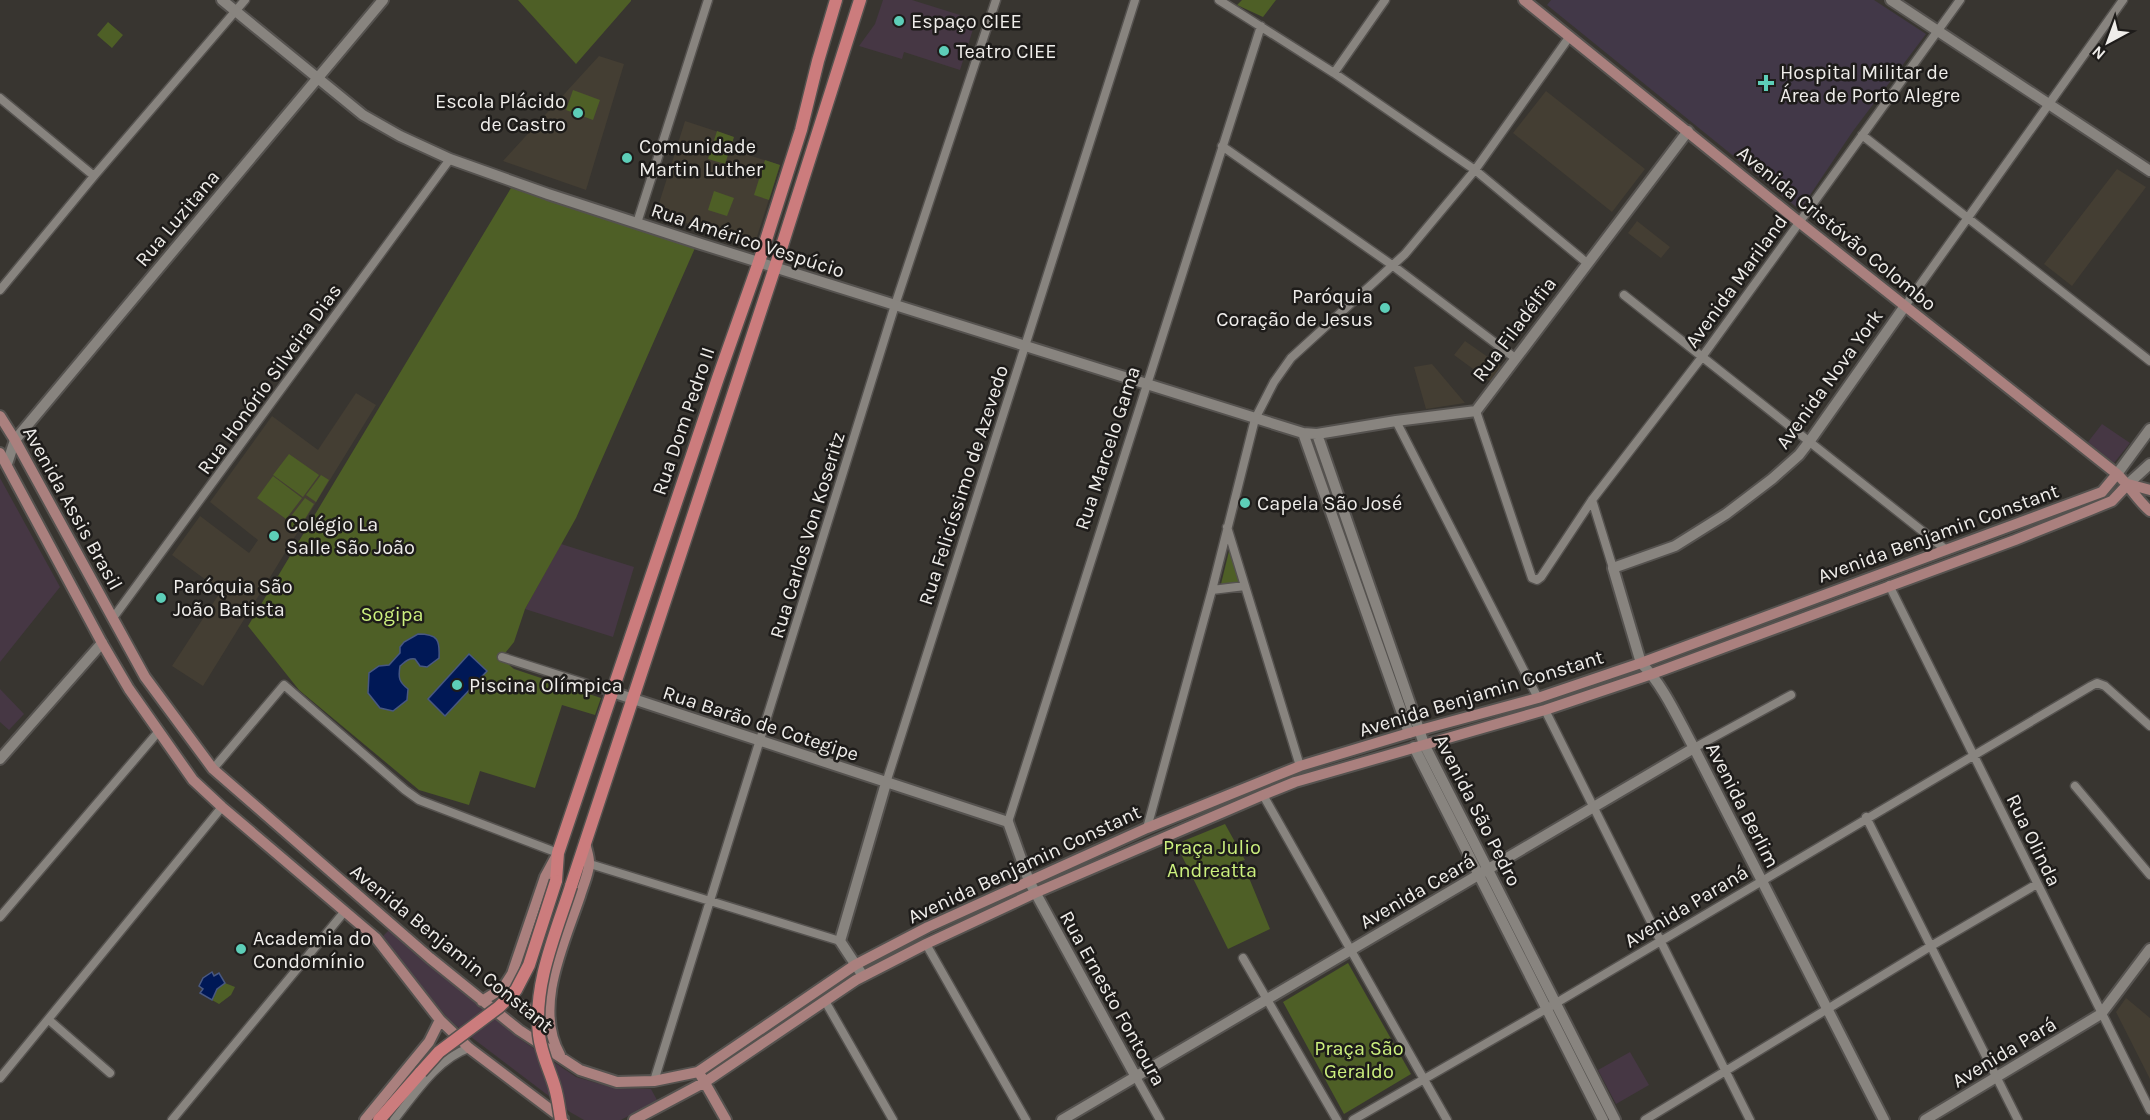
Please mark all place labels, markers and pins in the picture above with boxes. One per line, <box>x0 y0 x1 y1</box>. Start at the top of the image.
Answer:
place label: Espaço CIEE <box>911 10 1022 33</box>
marker: Espaço CIEE <box>892 14 906 28</box>
place label: Teatro CIEE <box>956 40 1057 63</box>
marker: Teatro CIEE <box>937 44 951 58</box>
place label: Hospital Militar de Área de Porto Alegre <box>1780 61 1960 107</box>
marker: Hospital Militar de Área de Porto Alegre <box>1757 74 1775 92</box>
place label: Escola Plácido de Castro <box>435 90 566 136</box>
marker: Escola Plácido de Castro <box>571 106 585 120</box>
place label: Comunidade Martin Luther <box>639 135 764 181</box>
marker: Comunidade Martin Luther <box>620 151 634 165</box>
place label: Paróquia Coração de Jesus <box>1216 285 1373 331</box>
marker: Paróquia Coração de Jesus <box>1378 301 1392 315</box>
place label: Capela São José <box>1257 492 1402 515</box>
marker: Capela São José <box>1238 496 1252 510</box>
place label: Colégio La Salle São João <box>286 513 415 559</box>
marker: Colégio La Salle São João <box>267 529 281 543</box>
place label: Paróquia São João Batista <box>173 575 293 621</box>
marker: Paróquia São João Batista <box>154 591 168 605</box>
place label: Piscina Olímpica <box>469 674 623 697</box>
marker: Piscina Olímpica <box>450 678 464 692</box>
place label: Academia do Condomínio <box>253 927 371 973</box>
marker: Academia do Condomínio <box>234 942 248 956</box>

